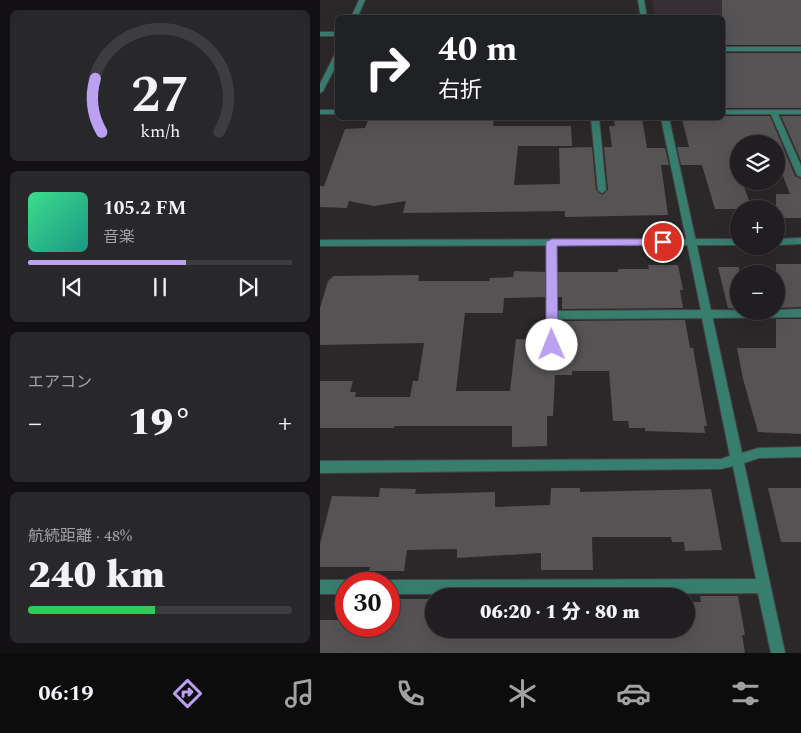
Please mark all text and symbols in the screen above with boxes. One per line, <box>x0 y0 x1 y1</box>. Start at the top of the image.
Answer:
text: 40 m <box>438 23 518 76</box>
icon: right <box>355 35 420 100</box>
text: 27 <box>131 56 189 135</box>
text: 右折 <box>438 74 482 107</box>
text: km/h <box>140 118 180 145</box>
map controls <box>730 135 785 320</box>
button: layers <box>730 135 785 190</box>
text: 105.2 FM <box>103 194 186 223</box>
button: + <box>730 200 785 255</box>
pin <box>642 221 684 263</box>
text: 音楽 <box>103 225 135 249</box>
icon: arrive <box>649 228 677 256</box>
button: − <box>730 265 785 320</box>
icon: previous <box>58 273 86 301</box>
icon: pause <box>146 273 174 301</box>
icon: next <box>234 273 262 301</box>
position arrow <box>525 318 577 370</box>
text: エアコン <box>28 370 92 394</box>
text: 19° <box>128 394 192 452</box>
text: − <box>28 402 42 445</box>
text: + <box>278 402 292 445</box>
text: 航続距離 · 48% <box>28 524 132 548</box>
text: 240 km <box>28 547 165 605</box>
speed limit sign: 30 <box>335 572 400 637</box>
text: 06:20 · 1 分 · 80 m <box>480 598 640 627</box>
icon: directions <box>170 676 205 711</box>
icon: music <box>282 676 317 711</box>
icon: phone <box>393 676 428 711</box>
icon: climate <box>505 676 540 711</box>
icon: car <box>616 676 651 711</box>
icon: filters <box>728 676 763 711</box>
text: 06:19 <box>38 677 94 710</box>

